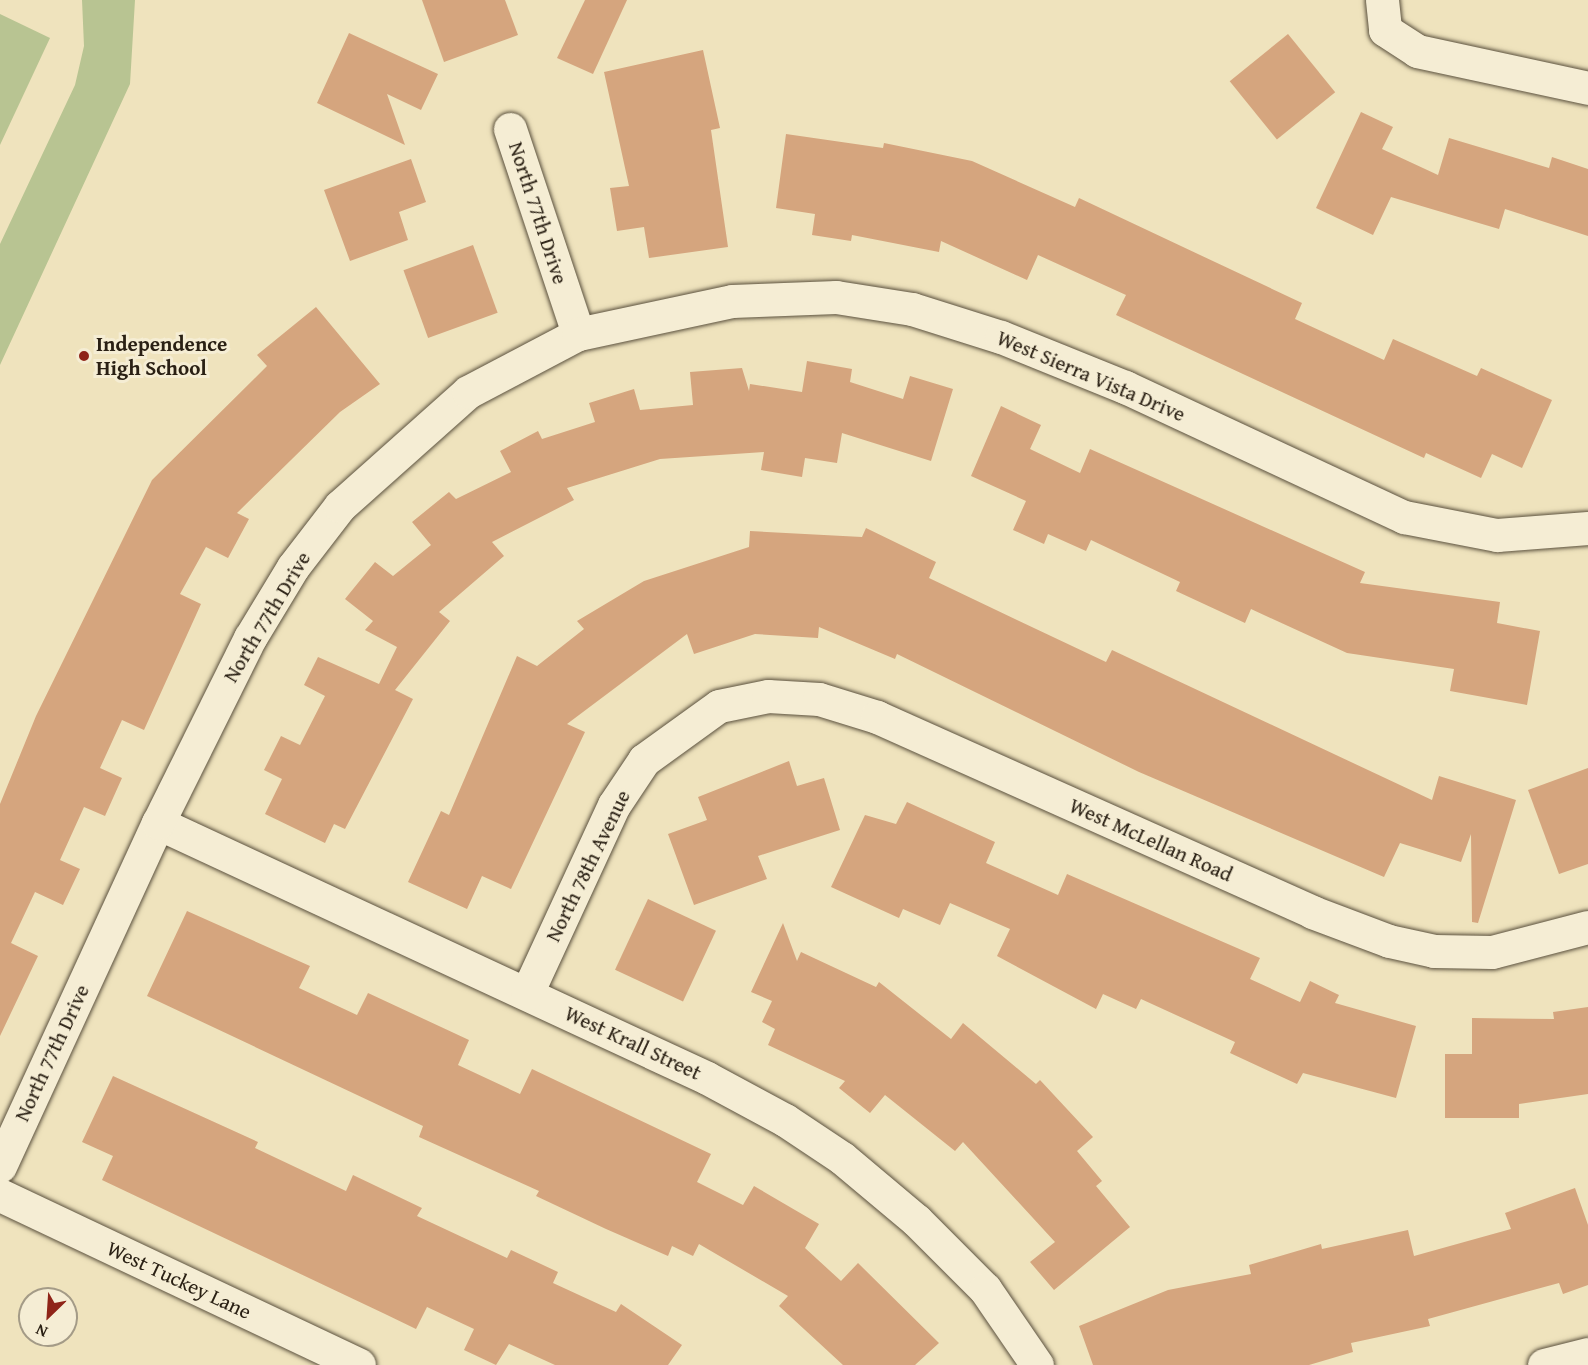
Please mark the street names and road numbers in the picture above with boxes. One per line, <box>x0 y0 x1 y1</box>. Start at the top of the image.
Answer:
street label: North 77th Drive <box>503 139 573 287</box>
street label: West Sierra Vista Drive <box>993 325 1189 427</box>
street label: North 77th Drive <box>218 547 316 687</box>
street label: North 78th Avenue <box>540 786 636 946</box>
street label: West McLellan Road <box>1066 793 1236 887</box>
street label: North 77th Drive <box>9 981 95 1125</box>
street label: West Krall Street <box>561 1000 705 1086</box>
street label: West Tuckey Lane <box>103 1236 255 1324</box>

